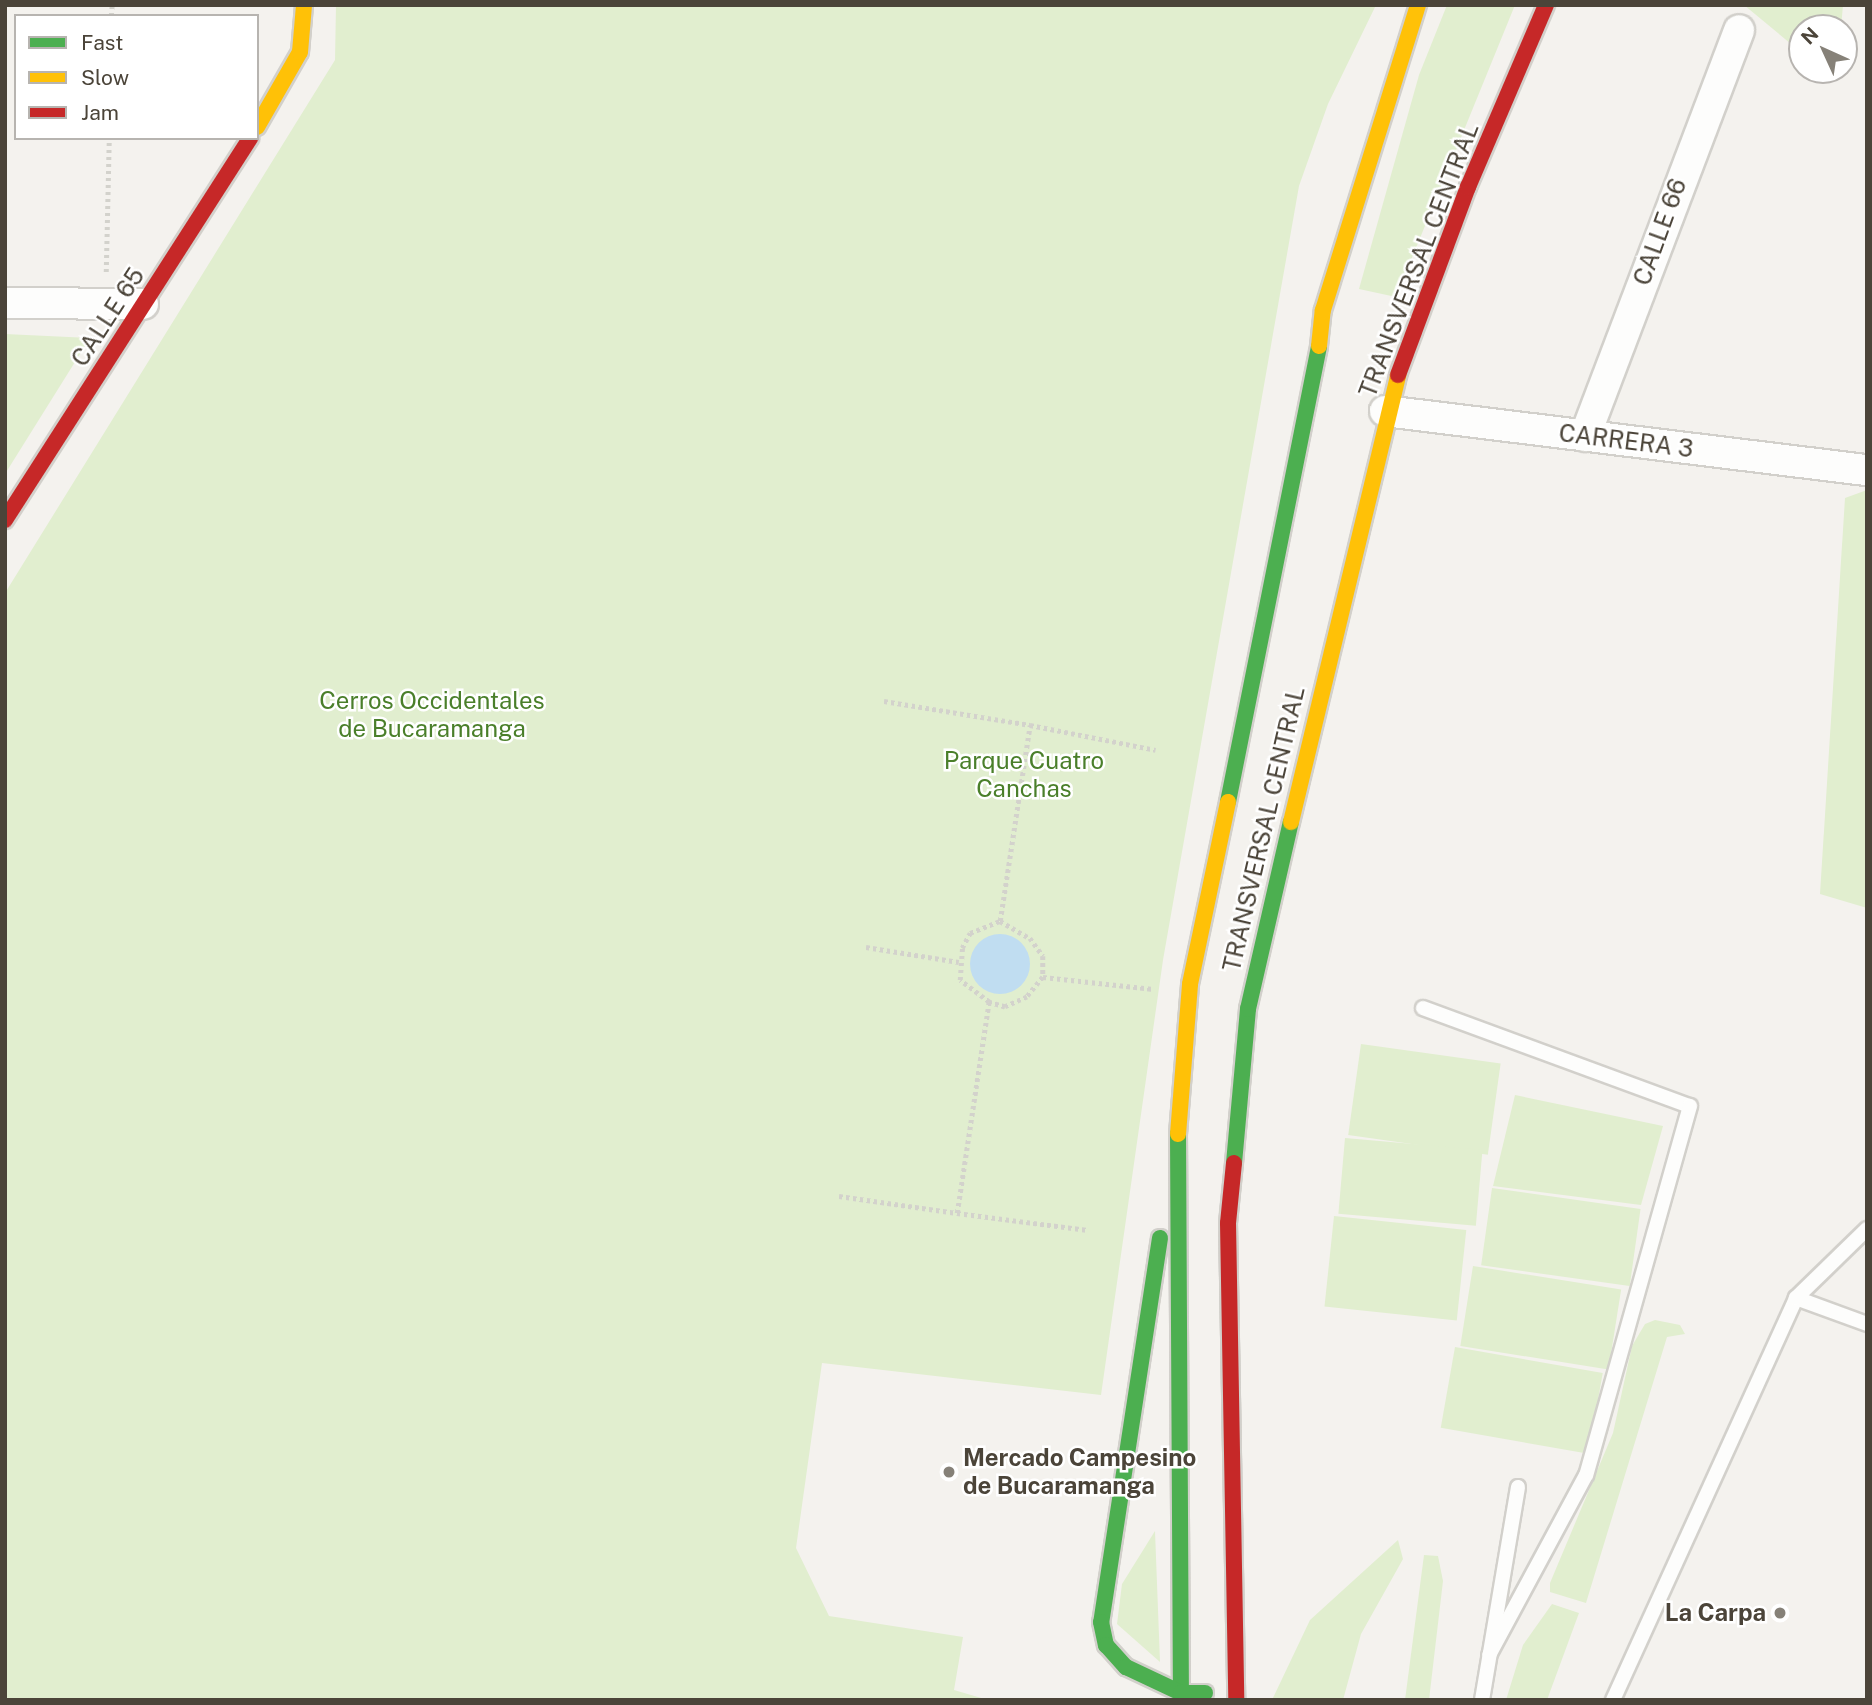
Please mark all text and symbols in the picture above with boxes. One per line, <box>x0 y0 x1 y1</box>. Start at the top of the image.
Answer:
legend <box>14 14 259 140</box>
north arrow <box>1788 14 1858 84</box>
text: N <box>1797 23 1823 49</box>
text: Fast <box>81 30 123 55</box>
text: Slow <box>81 65 129 90</box>
text: Jam <box>81 100 119 125</box>
street label: TRANSVERSAL CENTRAL <box>1353 119 1485 401</box>
street label: CALLE 66 <box>1627 175 1693 289</box>
street label: CALLE 65 <box>65 262 151 372</box>
street label: CARRERA 3 <box>1557 418 1695 464</box>
street label: TRANSVERSAL CENTRAL <box>1217 684 1311 974</box>
park label: Cerros Occidentales de Bucaramanga <box>319 687 545 743</box>
park label: Parque Cuatro Canchas <box>944 747 1104 803</box>
place label: Mercado Campesino de Bucaramanga <box>963 1444 1196 1500</box>
marker: Mercado Campesino de Bucaramanga <box>941 1464 957 1480</box>
place label: La Carpa <box>1665 1599 1766 1627</box>
marker: La Carpa <box>1772 1605 1788 1621</box>

